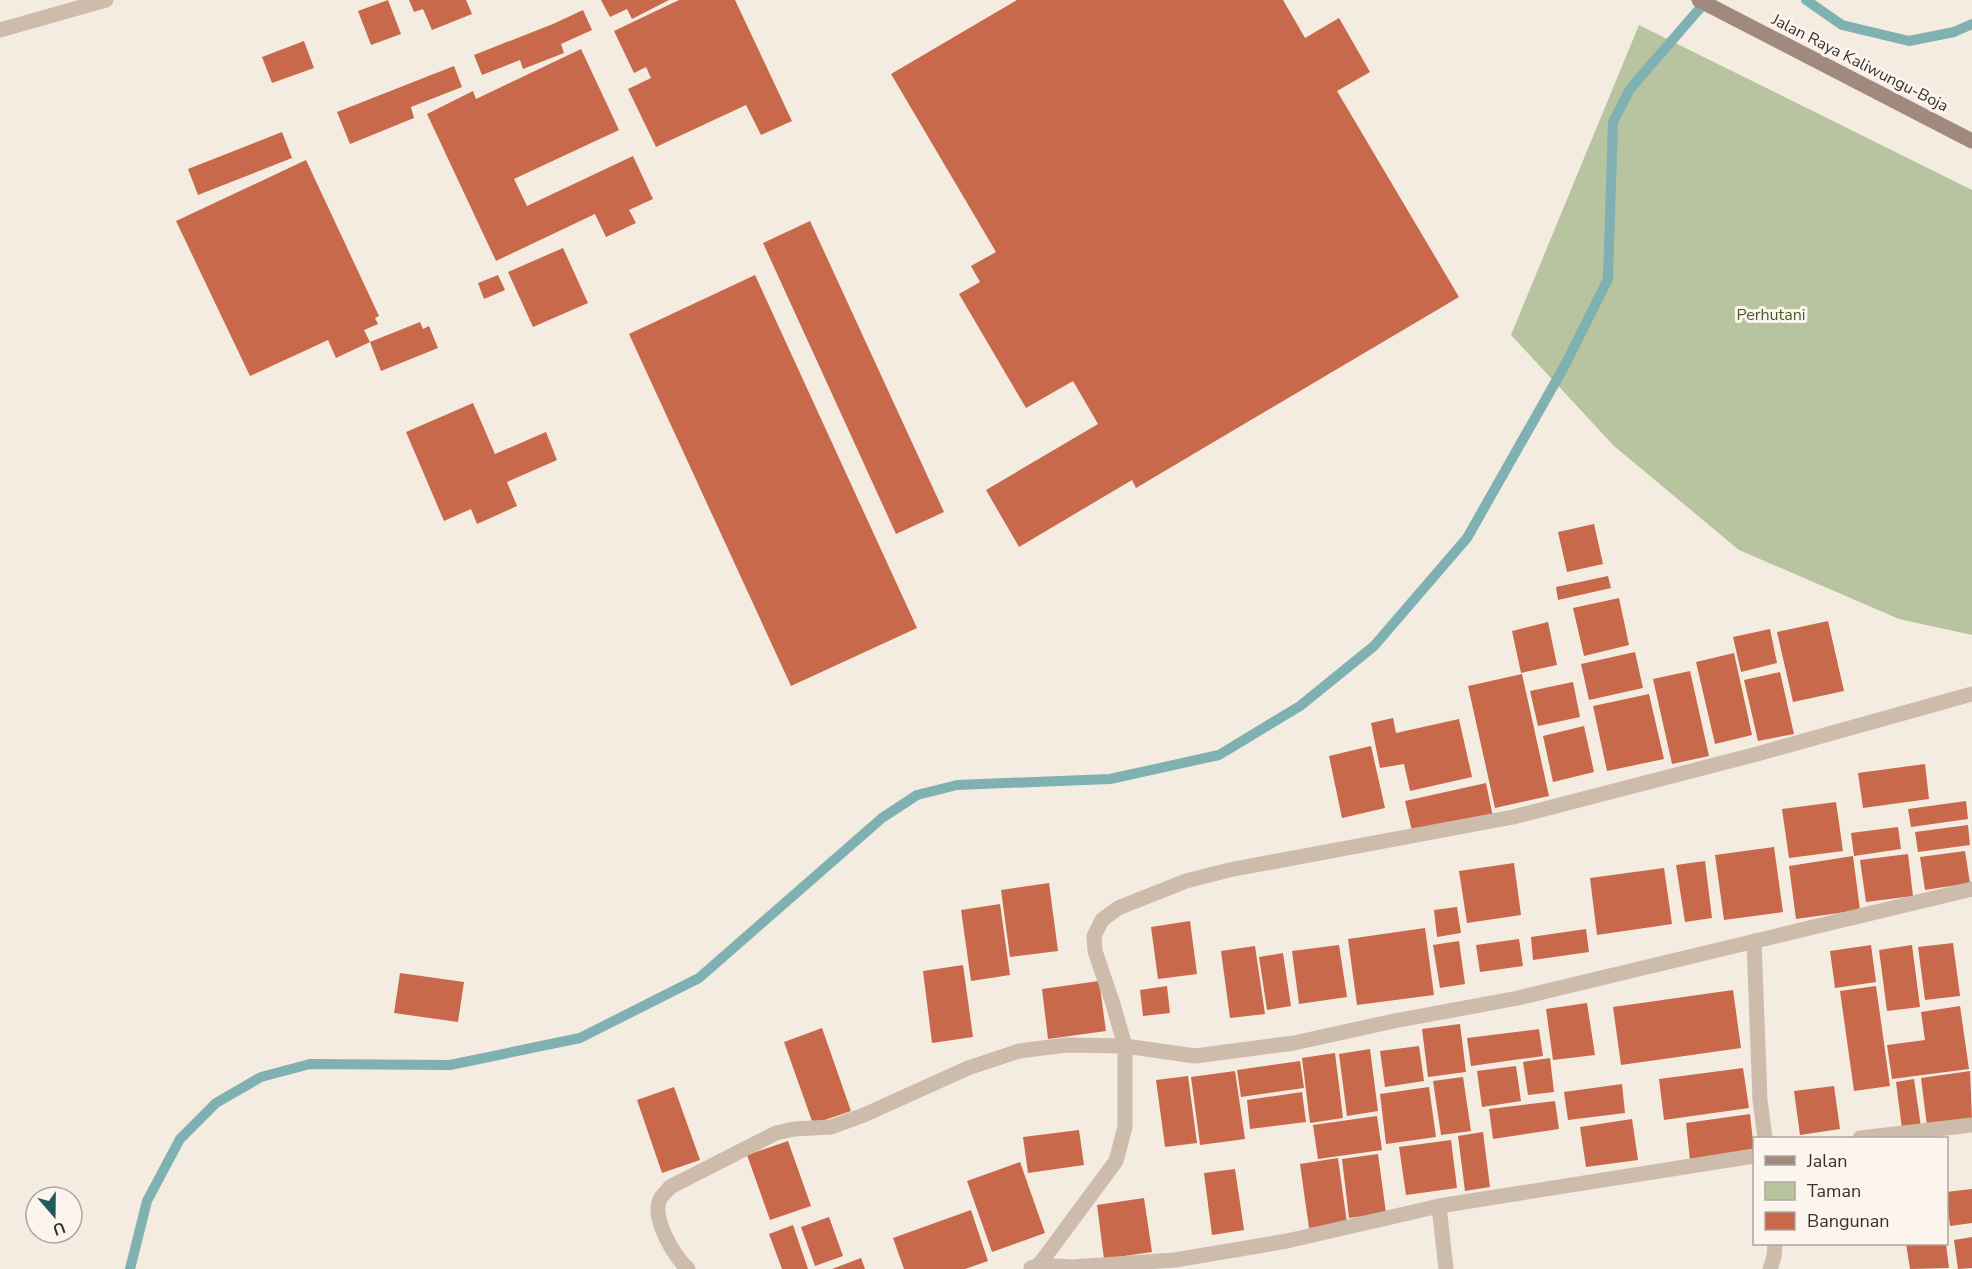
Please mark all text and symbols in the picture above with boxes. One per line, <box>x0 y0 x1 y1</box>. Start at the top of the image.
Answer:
street label: Jalan Raya Kaliwungu-Boja <box>1767 8 1952 117</box>
park label: Perhutani <box>1737 304 1805 326</box>
legend <box>1753 1137 1948 1245</box>
text: Jalan <box>1806 1149 1847 1173</box>
text: Taman <box>1807 1179 1861 1203</box>
north arrow <box>24 1185 84 1245</box>
text: Bangunan <box>1807 1209 1890 1233</box>
text: U <box>49 1216 68 1241</box>

